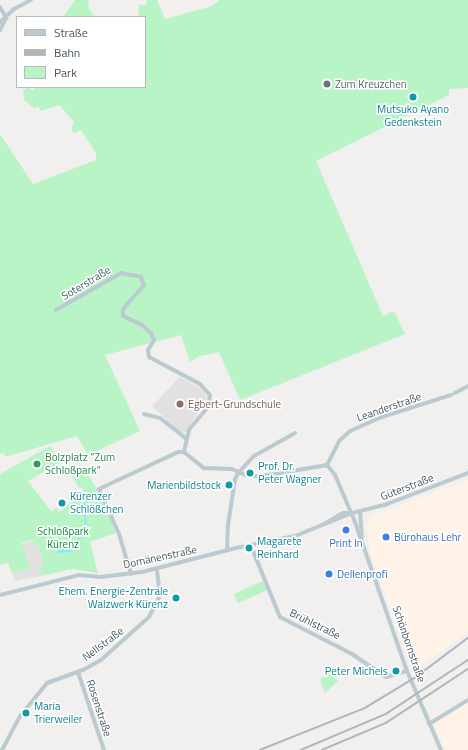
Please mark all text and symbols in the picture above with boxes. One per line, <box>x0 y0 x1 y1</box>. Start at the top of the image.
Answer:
legend <box>16 16 146 88</box>
text: Straße <box>54 23 88 42</box>
text: Bahn <box>54 43 80 62</box>
text: Park <box>54 63 77 82</box>
place label: Zum Kreuzchen <box>335 77 407 91</box>
marker: Zum Kreuzchen <box>322 79 332 89</box>
marker: Mutsuko Ayano Gedenkstein <box>408 92 418 102</box>
place label: Mutsuko Ayano Gedenkstein <box>377 103 449 129</box>
street label: Soterstraße <box>59 263 113 303</box>
street label: Leanderstraße <box>355 390 423 424</box>
place label: Egbert-Grundschule <box>188 397 281 411</box>
marker: Egbert-Grundschule <box>175 399 185 409</box>
place label: Bolzplatz "Zum Schloßpark" <box>45 451 115 477</box>
marker: Bolzplatz "Zum Schloßpark" <box>32 459 42 469</box>
place label: Prof. Dr. Peter Wagner <box>258 460 322 486</box>
marker: Prof. Dr. Peter Wagner <box>245 468 255 478</box>
street label: Güterstraße <box>378 471 436 503</box>
place label: Marienbildstock <box>147 478 221 492</box>
marker: Marienbildstock <box>224 480 234 490</box>
place label: Kürenzer Schlößchen <box>70 490 123 516</box>
marker: Kürenzer Schlößchen <box>57 498 67 508</box>
park label: Schloßpark Kürenz <box>37 525 89 551</box>
marker: Print In <box>341 525 351 535</box>
place label: Bürohaus Lehr <box>394 530 461 544</box>
marker: Bürohaus Lehr <box>381 532 391 542</box>
place label: Magarete Reinhard <box>257 535 302 561</box>
place label: Print In <box>329 536 363 550</box>
street label: Domänenstraße <box>122 543 198 571</box>
marker: Magarete Reinhard <box>244 543 254 553</box>
place label: Dellenprofi <box>337 567 388 581</box>
marker: Dellenprofi <box>324 569 334 579</box>
place label: Ehem. Energie-Zentrale Walzwerk Kürenz <box>59 585 168 611</box>
marker: Ehem. Energie-Zentrale Walzwerk Kürenz <box>171 593 181 603</box>
street label: Schönbornstraße <box>390 604 428 684</box>
street label: Brühlstraße <box>287 606 343 642</box>
street label: Nellstraße <box>80 624 126 664</box>
place label: Peter Michels <box>325 664 388 678</box>
marker: Peter Michels <box>391 666 401 676</box>
street label: Rosenstraße <box>84 678 114 738</box>
place label: Maria Trierweiler <box>34 700 83 726</box>
marker: Maria Trierweiler <box>21 708 31 718</box>

